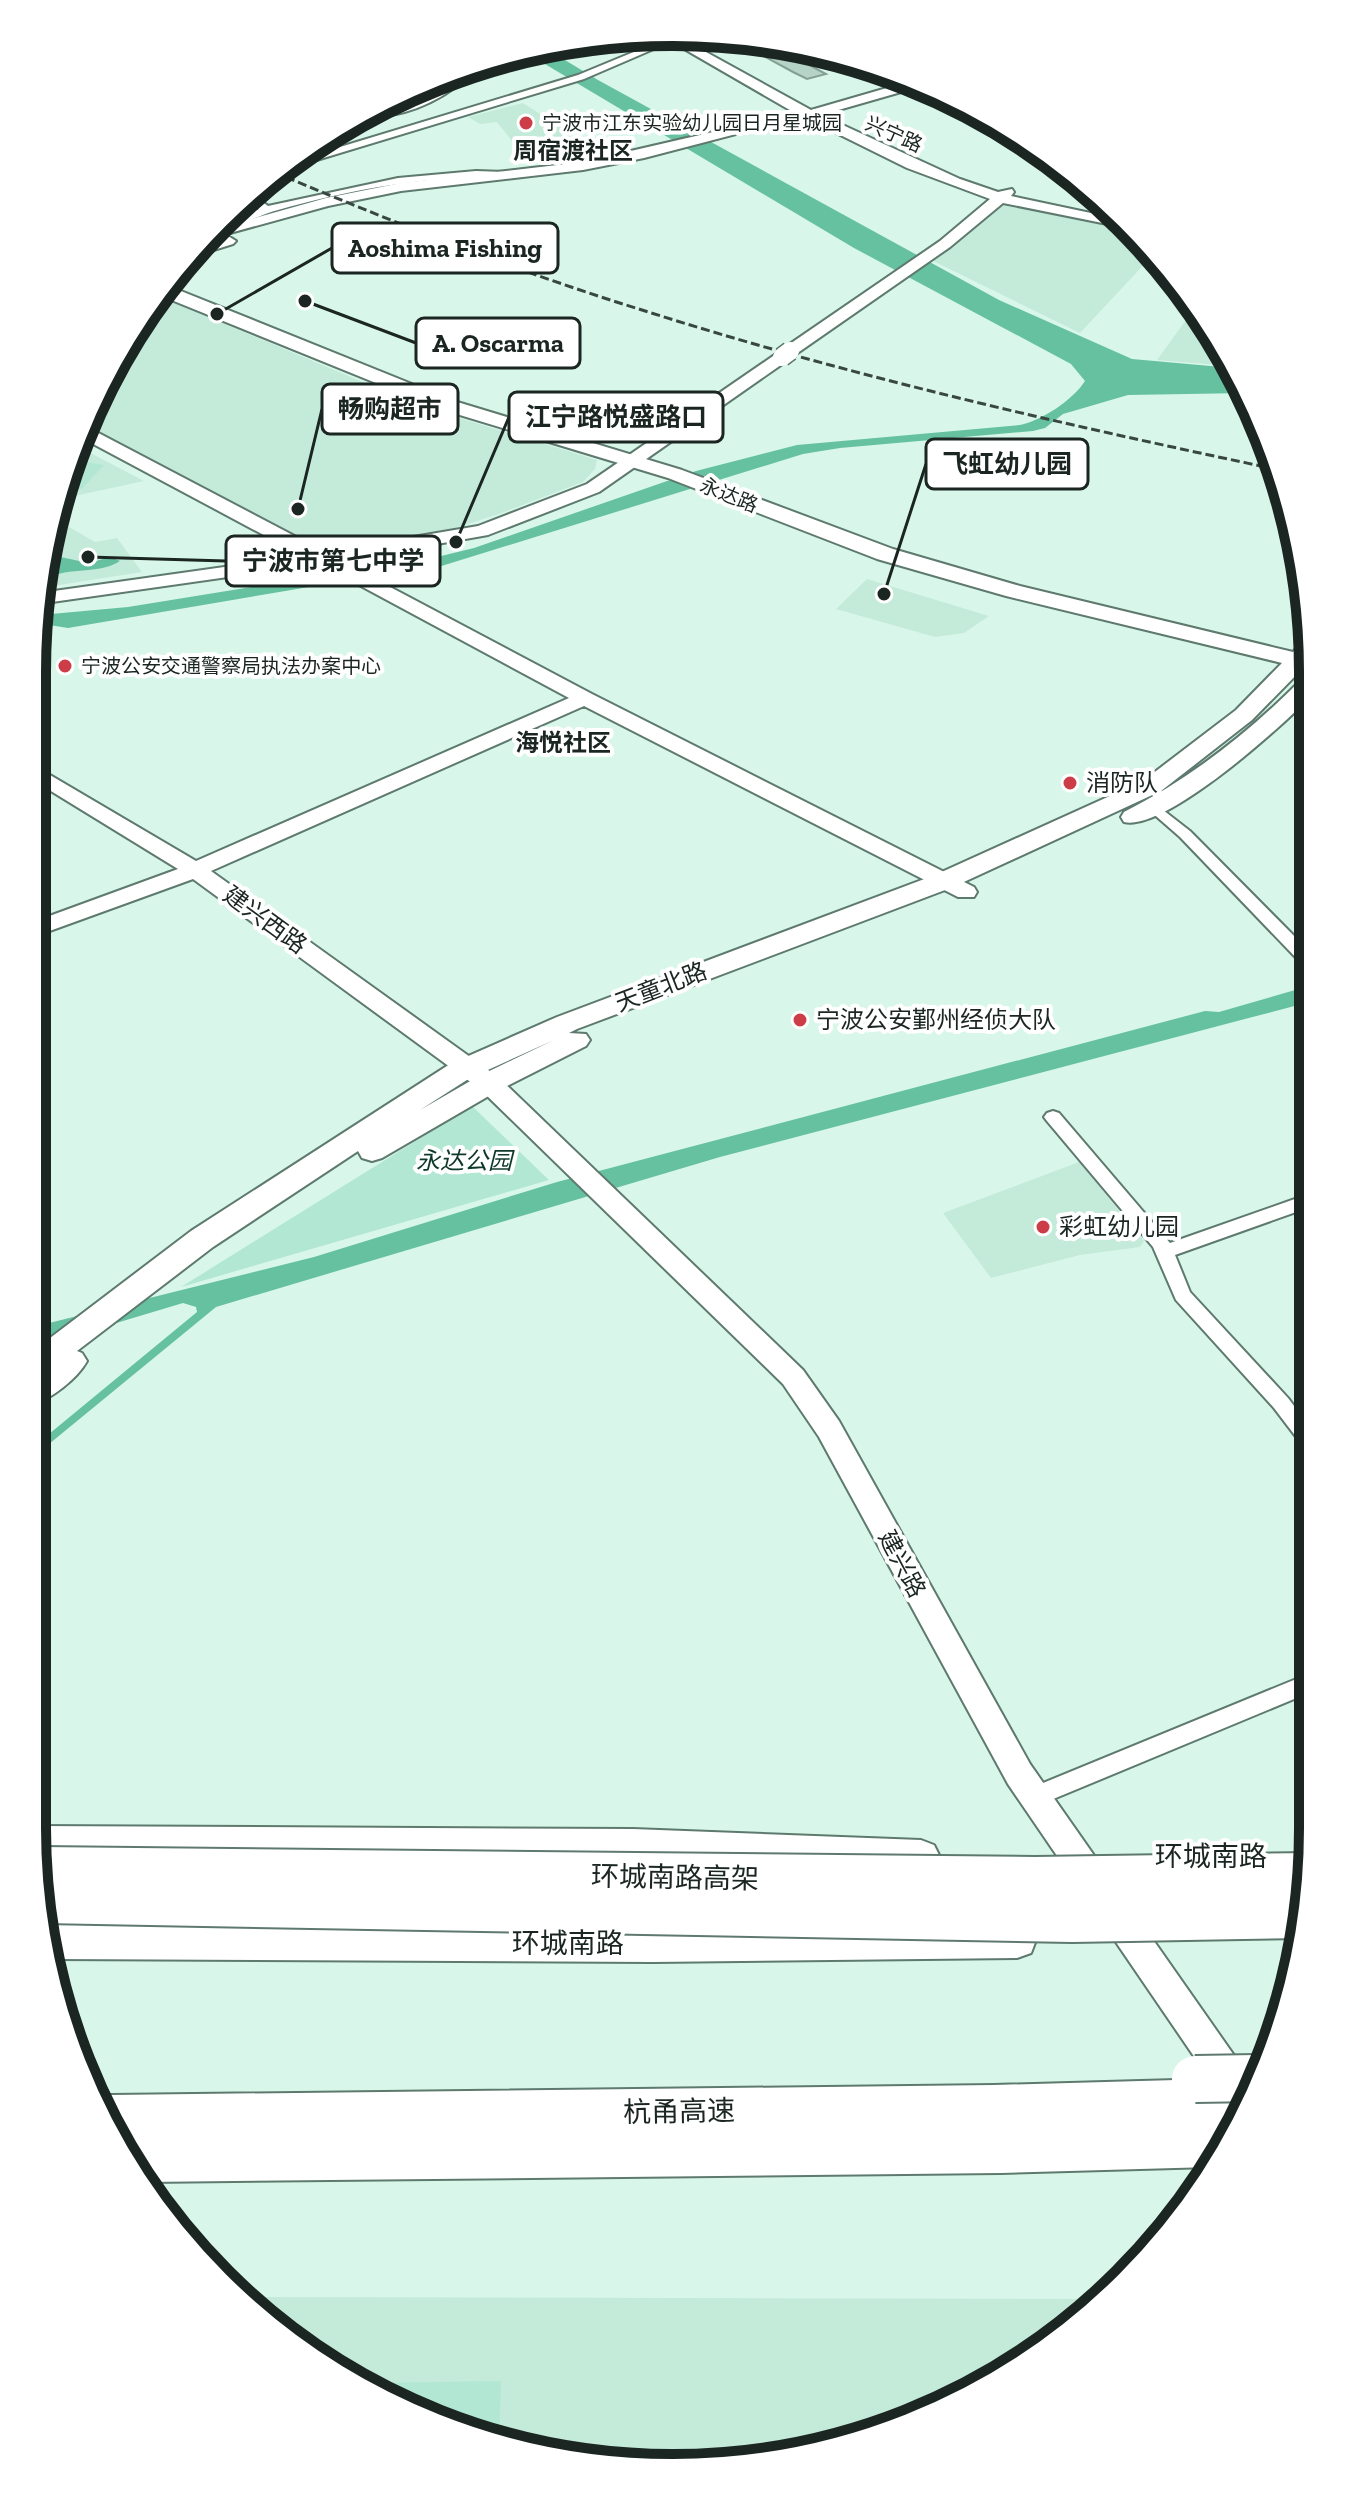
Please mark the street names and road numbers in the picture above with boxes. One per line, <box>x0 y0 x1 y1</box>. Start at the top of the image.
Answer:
street label: 兴宁路 <box>862 111 926 157</box>
street label: 永达路 <box>697 473 761 517</box>
street label: 建兴西路 <box>218 880 313 960</box>
street label: 天童北路 <box>611 956 711 1017</box>
street label: 建兴路 <box>873 1525 932 1602</box>
street label: 环城南路 <box>1155 1840 1267 1873</box>
street label: 环城南路高架 <box>591 1860 759 1895</box>
street label: 环城南路 <box>512 1927 624 1960</box>
street label: 杭甬高速 <box>623 2094 735 2129</box>

